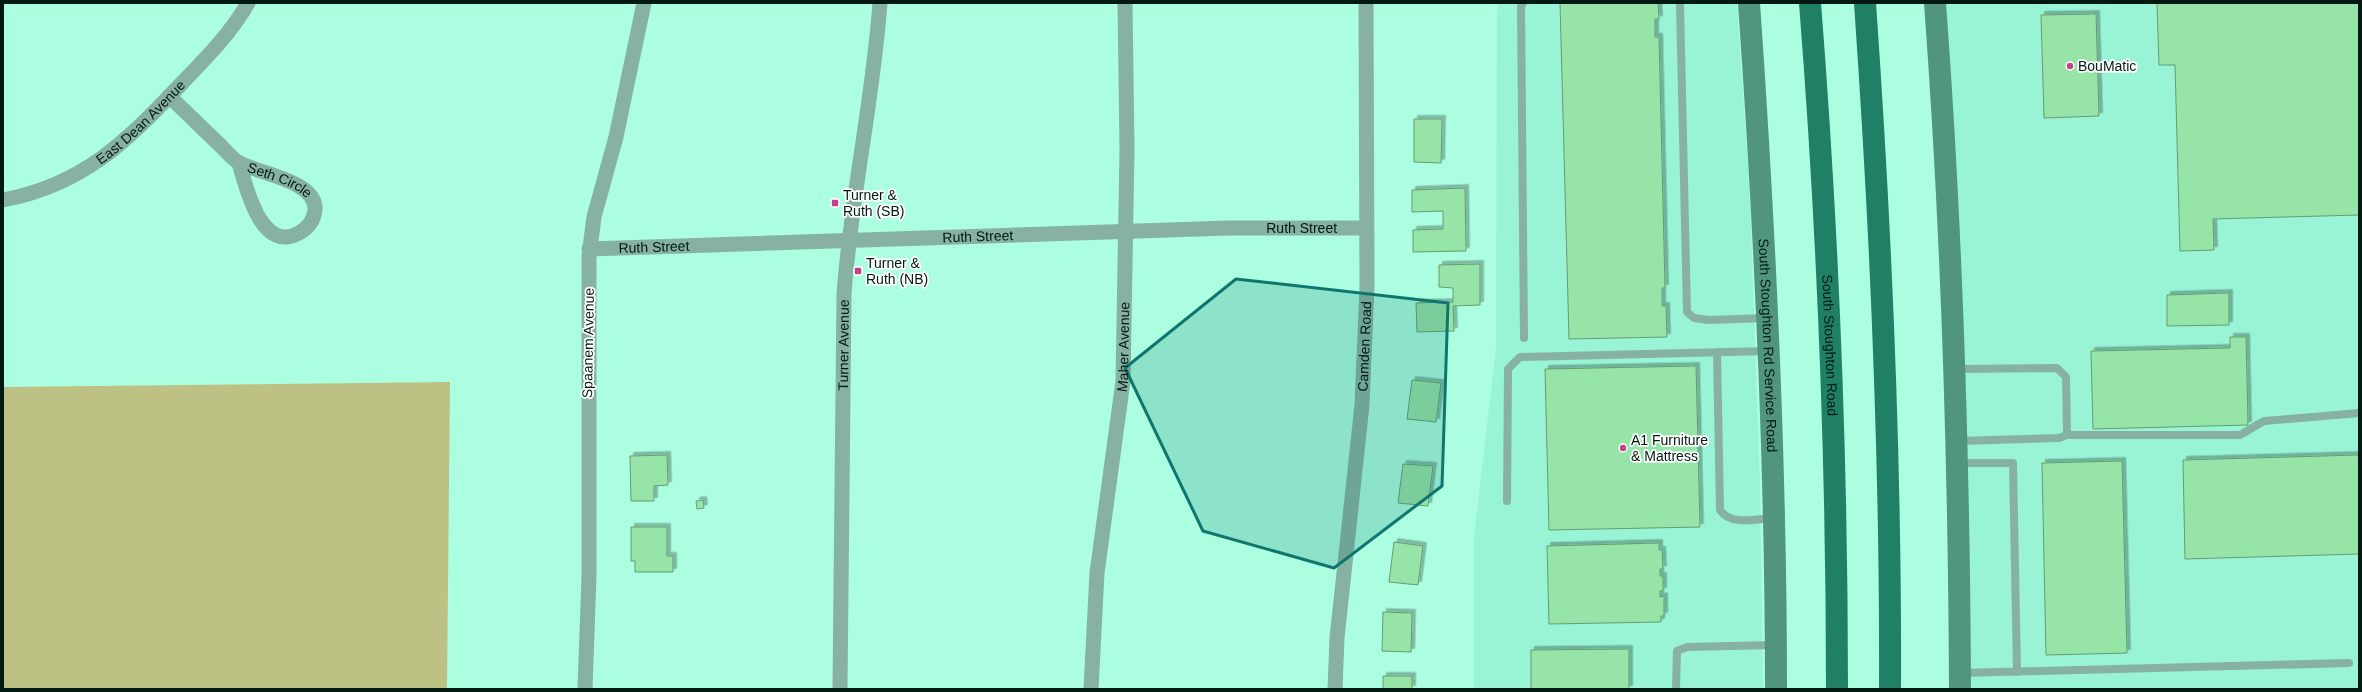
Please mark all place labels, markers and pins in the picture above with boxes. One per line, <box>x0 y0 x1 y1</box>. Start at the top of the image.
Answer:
place label: BouMatic <box>2078 58 2136 74</box>
marker: BouMatic <box>2065 61 2075 71</box>
place label: Turner & Ruth (SB) <box>843 187 904 219</box>
marker: Turner & Ruth (SB) <box>830 198 840 208</box>
place label: Turner & Ruth (NB) <box>866 255 928 287</box>
marker: Turner & Ruth (NB) <box>853 266 863 276</box>
place label: A1 Furniture & Mattress <box>1631 432 1708 464</box>
marker: A1 Furniture & Mattress <box>1618 443 1628 453</box>

